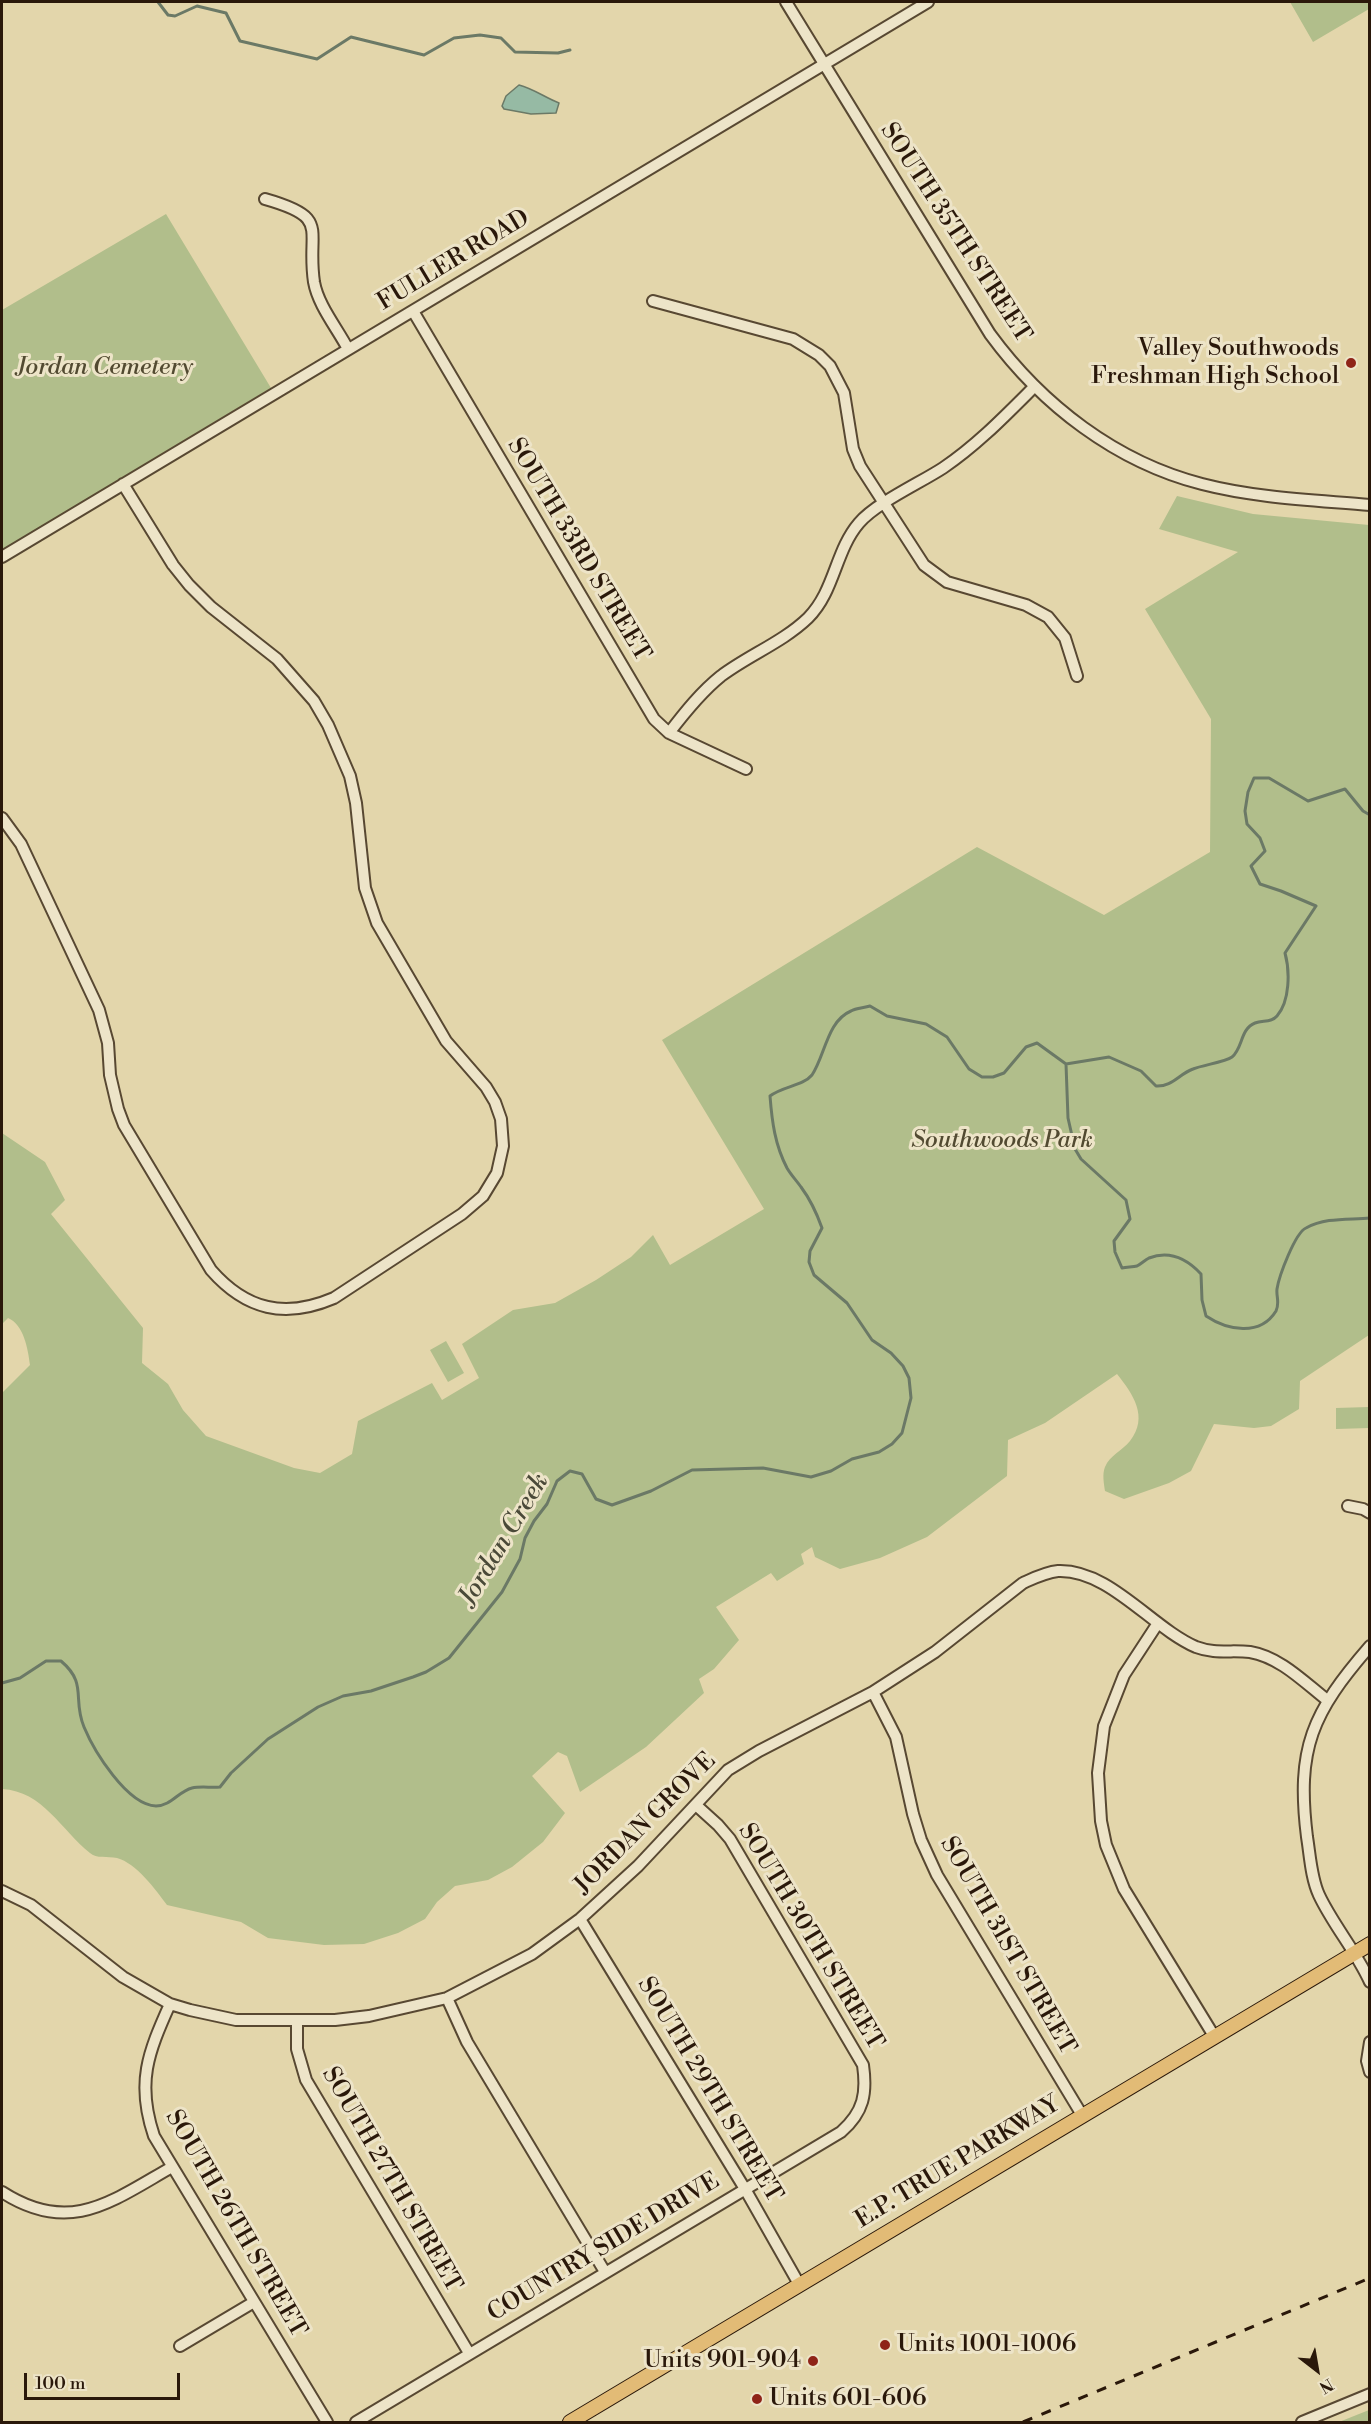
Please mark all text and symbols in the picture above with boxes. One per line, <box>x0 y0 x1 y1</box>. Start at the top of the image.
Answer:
street label: SOUTH 35TH STREET <box>873 118 1037 348</box>
street label: FULLER ROAD <box>373 204 535 318</box>
place label: Valley Southwoods Freshman High School <box>1091 335 1339 391</box>
park label: Jordan Cemetery <box>17 354 193 382</box>
marker: Valley Southwoods Freshman High School <box>1344 356 1358 370</box>
street label: SOUTH 33RD STREET <box>500 433 656 667</box>
park label: Southwoods Park <box>911 1127 1093 1155</box>
water label: Jordan Creek <box>453 1468 557 1612</box>
street label: JORDAN GROVE <box>569 1747 723 1901</box>
street label: SOUTH 30TH STREET <box>731 1819 889 2055</box>
street label: SOUTH 31ST STREET <box>933 1832 1081 2060</box>
street label: SOUTH 29TH STREET <box>630 1972 788 2208</box>
street label: SOUTH 27TH STREET <box>315 2062 467 2298</box>
street label: E.P. TRUE PARKWAY <box>851 2091 1065 2235</box>
street label: SOUTH 26TH STREET <box>158 2105 312 2343</box>
street label: COUNTRY SIDE DRIVE <box>483 2167 725 2329</box>
place label: Units 1001-1006 <box>897 2331 1076 2359</box>
marker: Units 1001-1006 <box>878 2338 892 2352</box>
north arrow <box>1287 2340 1347 2400</box>
place label: Units 901-904 <box>644 2347 801 2375</box>
marker: Units 901-904 <box>806 2354 820 2368</box>
scale bar <box>27 2361 183 2399</box>
text: 100 m <box>35 2372 86 2395</box>
text: N <box>1316 2374 1337 2397</box>
place label: Units 601-606 <box>769 2385 927 2413</box>
marker: Units 601-606 <box>750 2392 764 2406</box>

